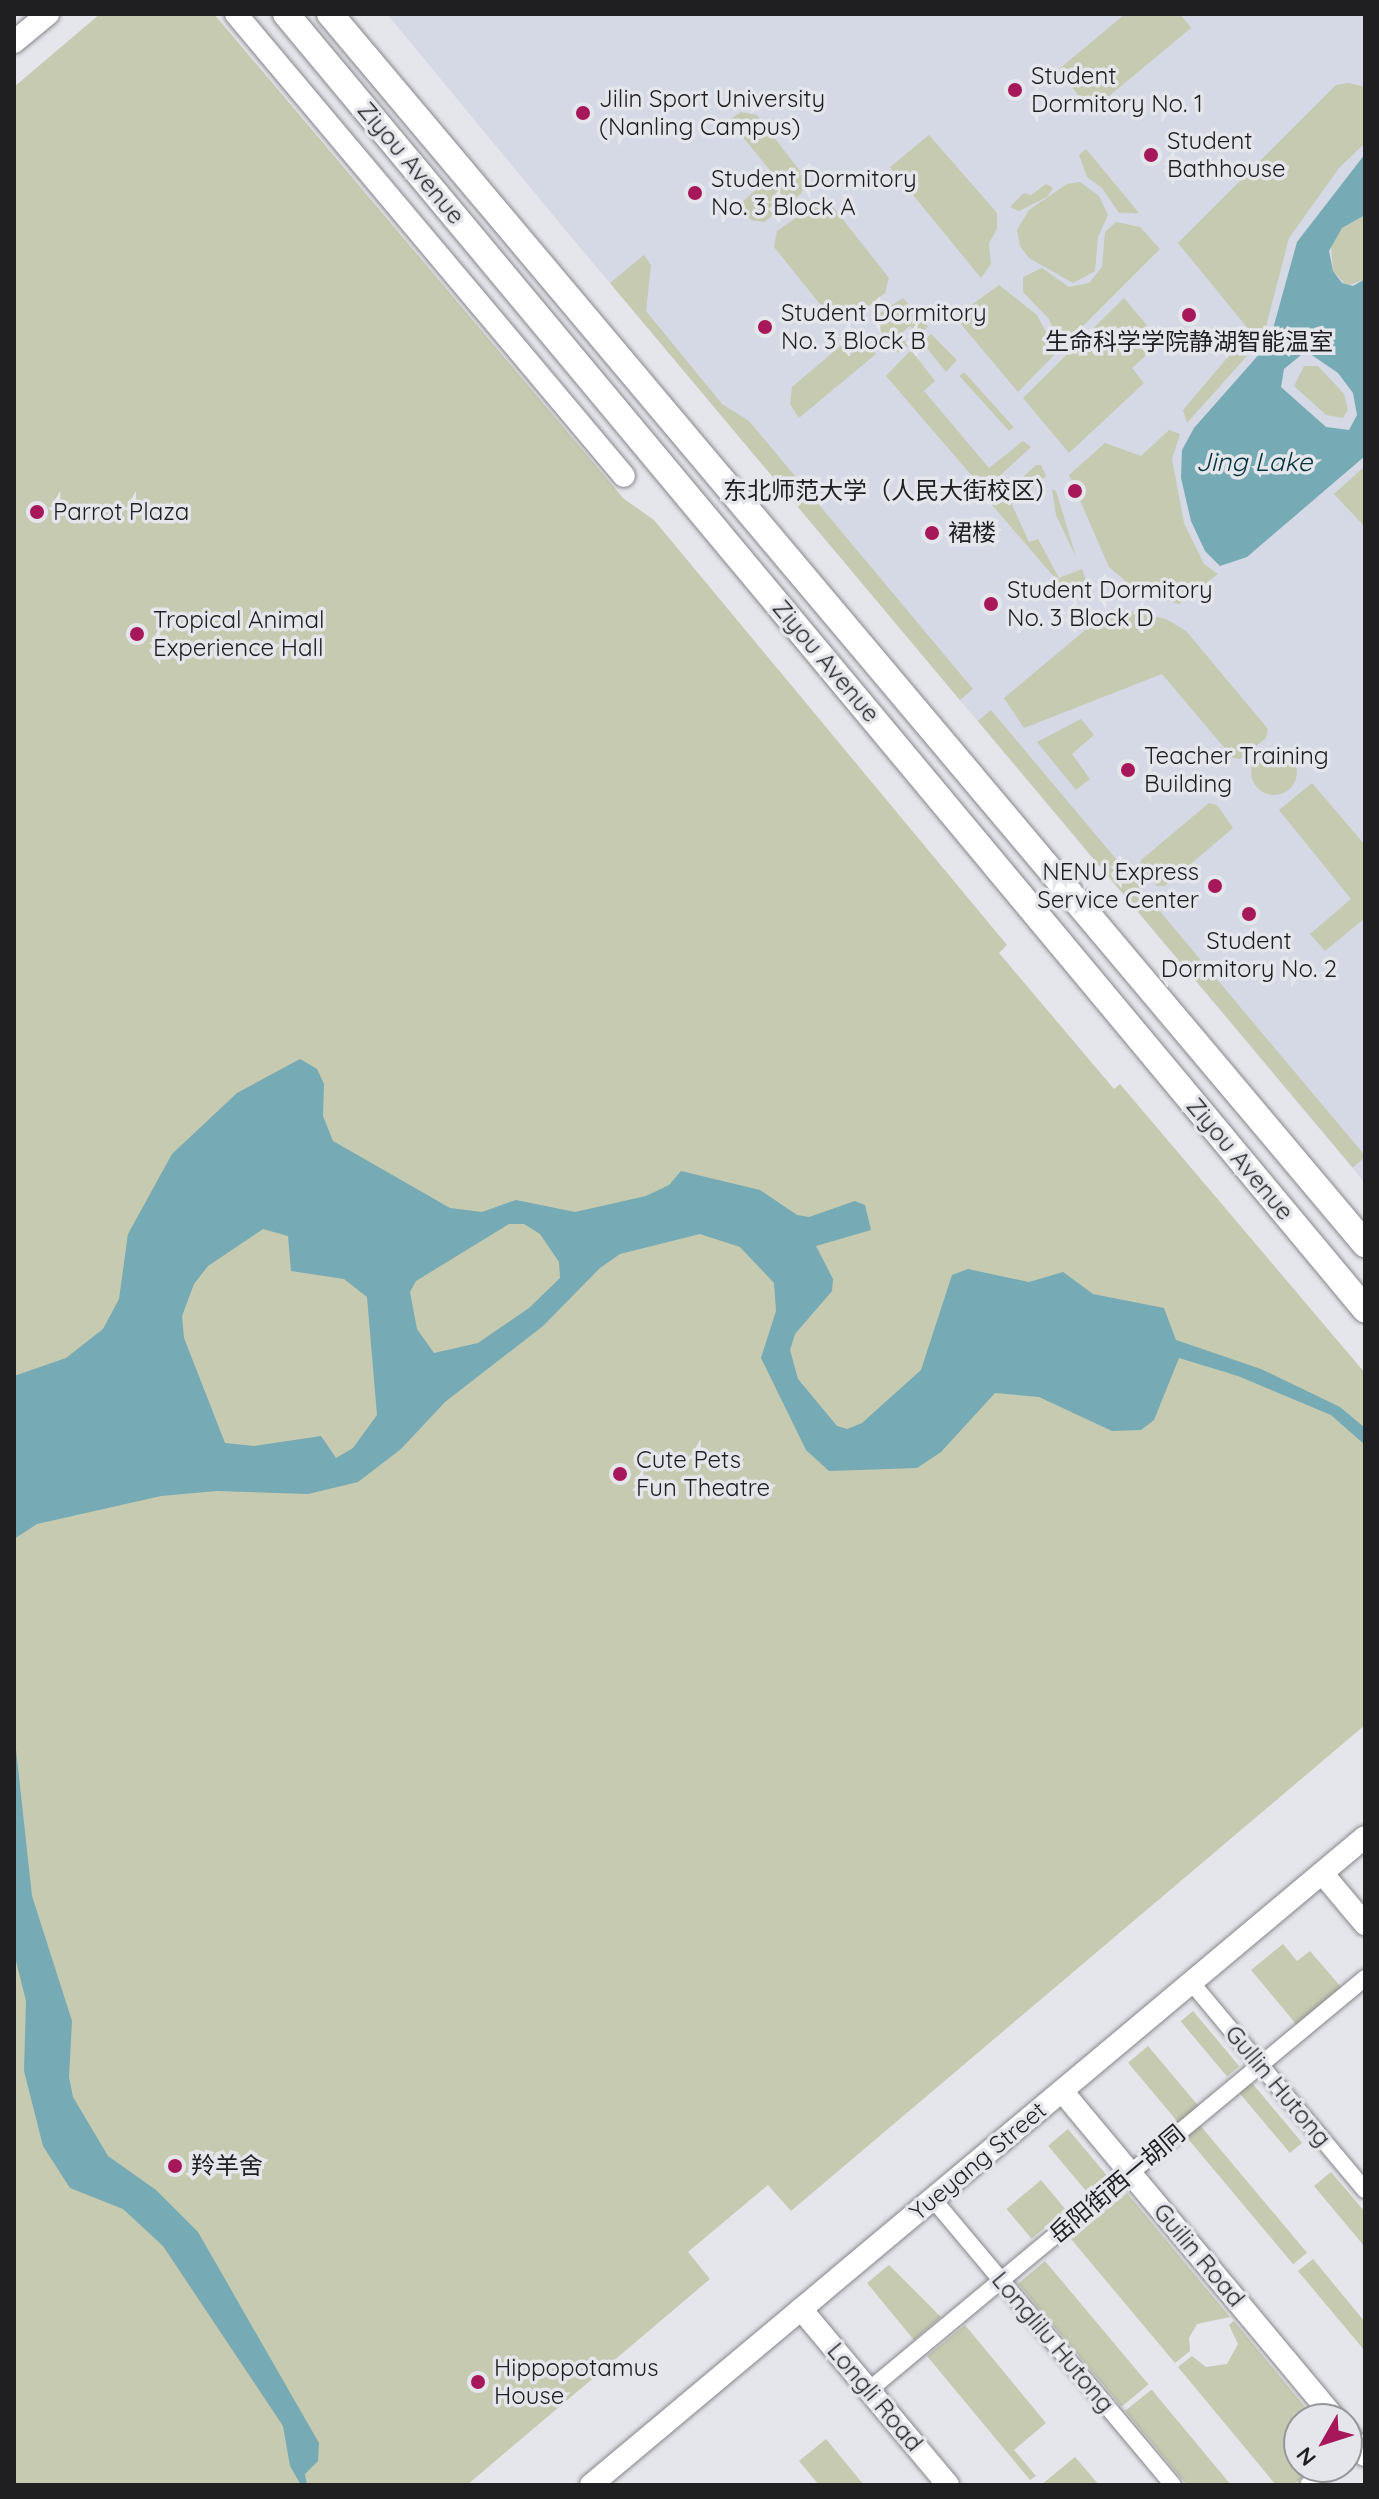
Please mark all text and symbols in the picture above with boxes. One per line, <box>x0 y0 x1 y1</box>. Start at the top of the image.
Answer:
place label: Student Dormitory No. 1 <box>1031 62 1203 118</box>
marker: Student Dormitory No. 1 <box>1006 81 1024 99</box>
place label: Jilin Sport University (Nanling Campus) <box>599 85 825 141</box>
street label: Ziyou Avenue <box>351 96 471 230</box>
marker: Jilin Sport University (Nanling Campus) <box>574 104 592 122</box>
place label: Student Bathhouse <box>1167 127 1286 183</box>
marker: Student Bathhouse <box>1142 146 1160 164</box>
place label: Student Dormitory No. 3 Block A <box>711 165 917 221</box>
marker: Student Dormitory No. 3 Block A <box>686 184 704 202</box>
place label: Student Dormitory No. 3 Block B <box>781 299 987 355</box>
marker: 生命科学学院静湖智能温室 <box>1180 306 1198 324</box>
marker: Student Dormitory No. 3 Block B <box>756 318 774 336</box>
place label: 生命科学学院静湖智能温室 <box>1045 328 1333 356</box>
water label: Jing Lake <box>1196 446 1312 478</box>
place label: 东北师范大学（人民大街校区） <box>723 477 1059 505</box>
marker: 东北师范大学（人民大街校区） <box>1066 482 1084 500</box>
place label: Parrot Plaza <box>53 498 189 526</box>
marker: Parrot Plaza <box>28 503 46 521</box>
place label: 裙楼 <box>948 519 996 547</box>
marker: 裙楼 <box>923 524 941 542</box>
place label: Student Dormitory No. 3 Block D <box>1007 576 1213 632</box>
street label: Ziyou Avenue <box>766 594 886 728</box>
marker: Student Dormitory No. 3 Block D <box>982 595 1000 613</box>
place label: Tropical Animal Experience Hall <box>153 606 324 662</box>
marker: Tropical Animal Experience Hall <box>128 625 146 643</box>
place label: Teacher Training Building <box>1144 742 1329 798</box>
marker: Teacher Training Building <box>1119 761 1137 779</box>
place label: NENU Express Service Center <box>1037 858 1199 914</box>
marker: NENU Express Service Center <box>1206 877 1224 895</box>
marker: Student Dormitory No. 2 <box>1240 905 1258 923</box>
place label: Student Dormitory No. 2 <box>1161 927 1337 983</box>
street label: Ziyou Avenue <box>1180 1092 1300 1226</box>
place label: Cute Pets Fun Theatre <box>636 1446 770 1502</box>
marker: Cute Pets Fun Theatre <box>611 1465 629 1483</box>
street label: Gullin Hutong <box>1219 2020 1337 2152</box>
street label: Yueyang Street <box>904 2096 1052 2226</box>
street label: 岳阳街西一胡同 <box>1043 2119 1191 2249</box>
place label: 羚羊舍 <box>191 2152 263 2180</box>
marker: 羚羊舍 <box>166 2157 184 2175</box>
street label: Guilin Road <box>1147 2197 1251 2313</box>
street label: Longlilu Hutong <box>986 2266 1120 2418</box>
street label: Longli Road <box>821 2337 929 2457</box>
place label: Hippopotamus House <box>494 2354 659 2410</box>
marker: Hippopotamus House <box>469 2373 487 2391</box>
north arrow <box>1283 2403 1363 2483</box>
text: N <box>1290 2442 1322 2472</box>

